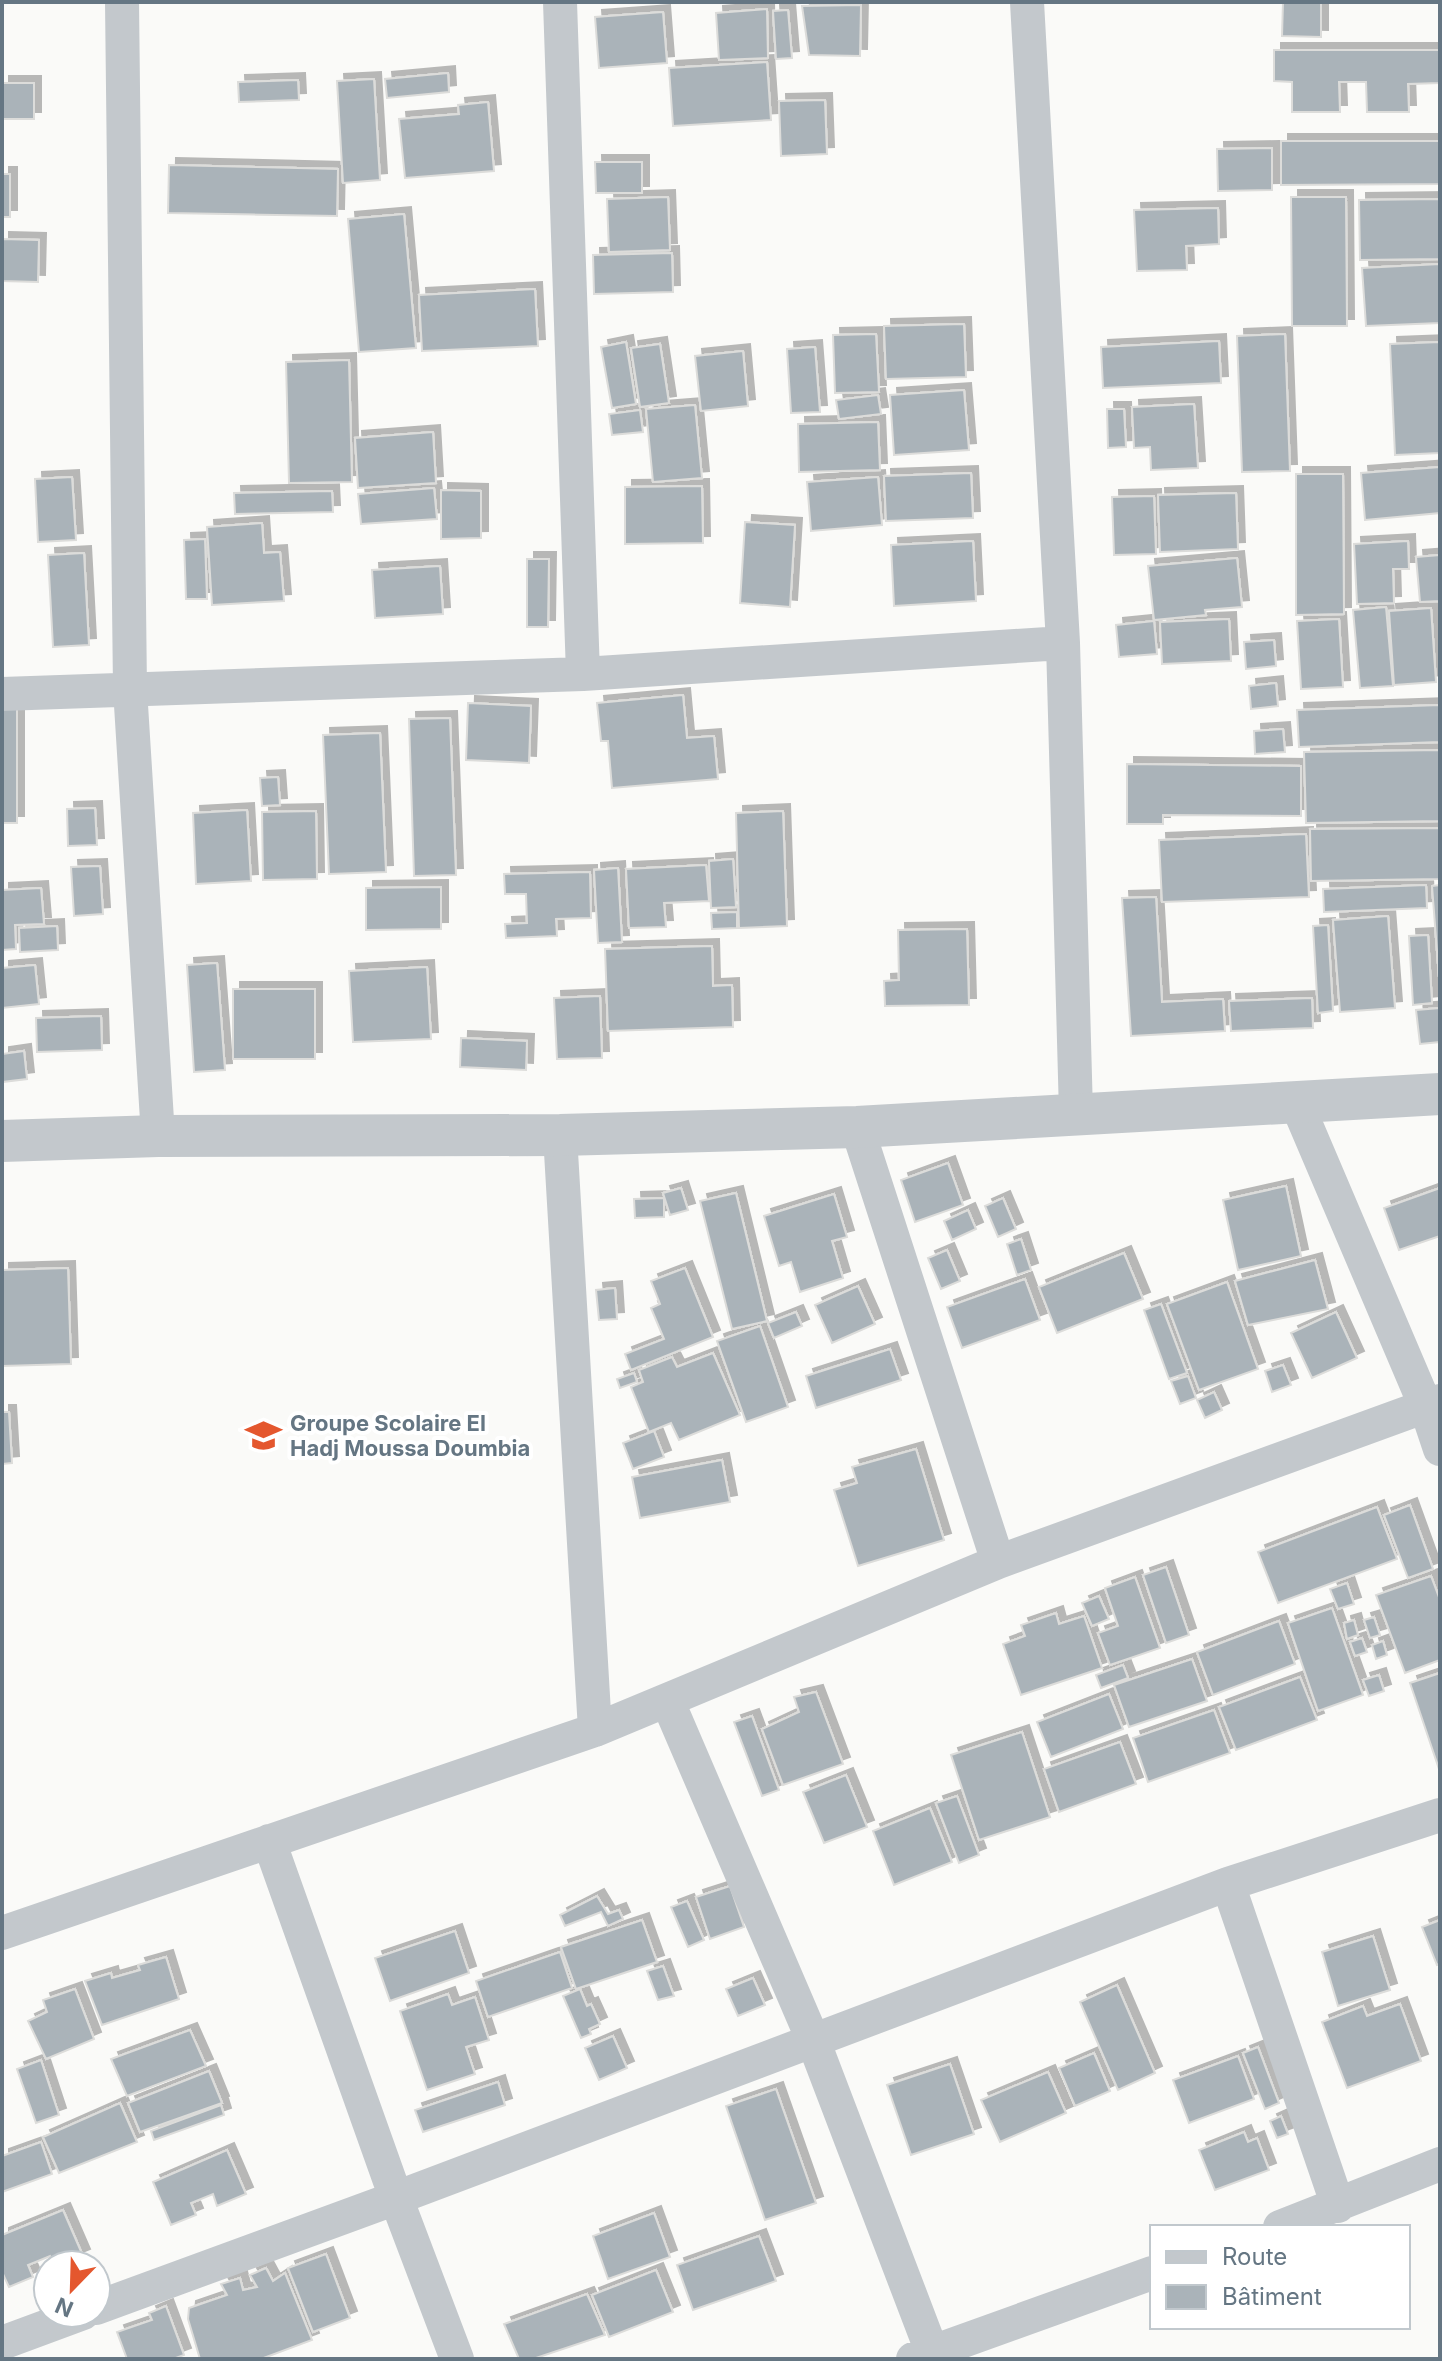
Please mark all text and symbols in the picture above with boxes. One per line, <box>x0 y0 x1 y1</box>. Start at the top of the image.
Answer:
place label: Groupe Scolaire El Hadj Moussa Doumbia <box>290 1410 530 1461</box>
school or university icon: Groupe Scolaire El Hadj Moussa Doumbia <box>245 1417 283 1455</box>
legend <box>1150 2225 1410 2329</box>
text: Route <box>1222 2242 1287 2271</box>
north arrow <box>32 2249 112 2329</box>
text: Bâtiment <box>1222 2282 1322 2311</box>
text: N <box>51 2292 77 2323</box>

